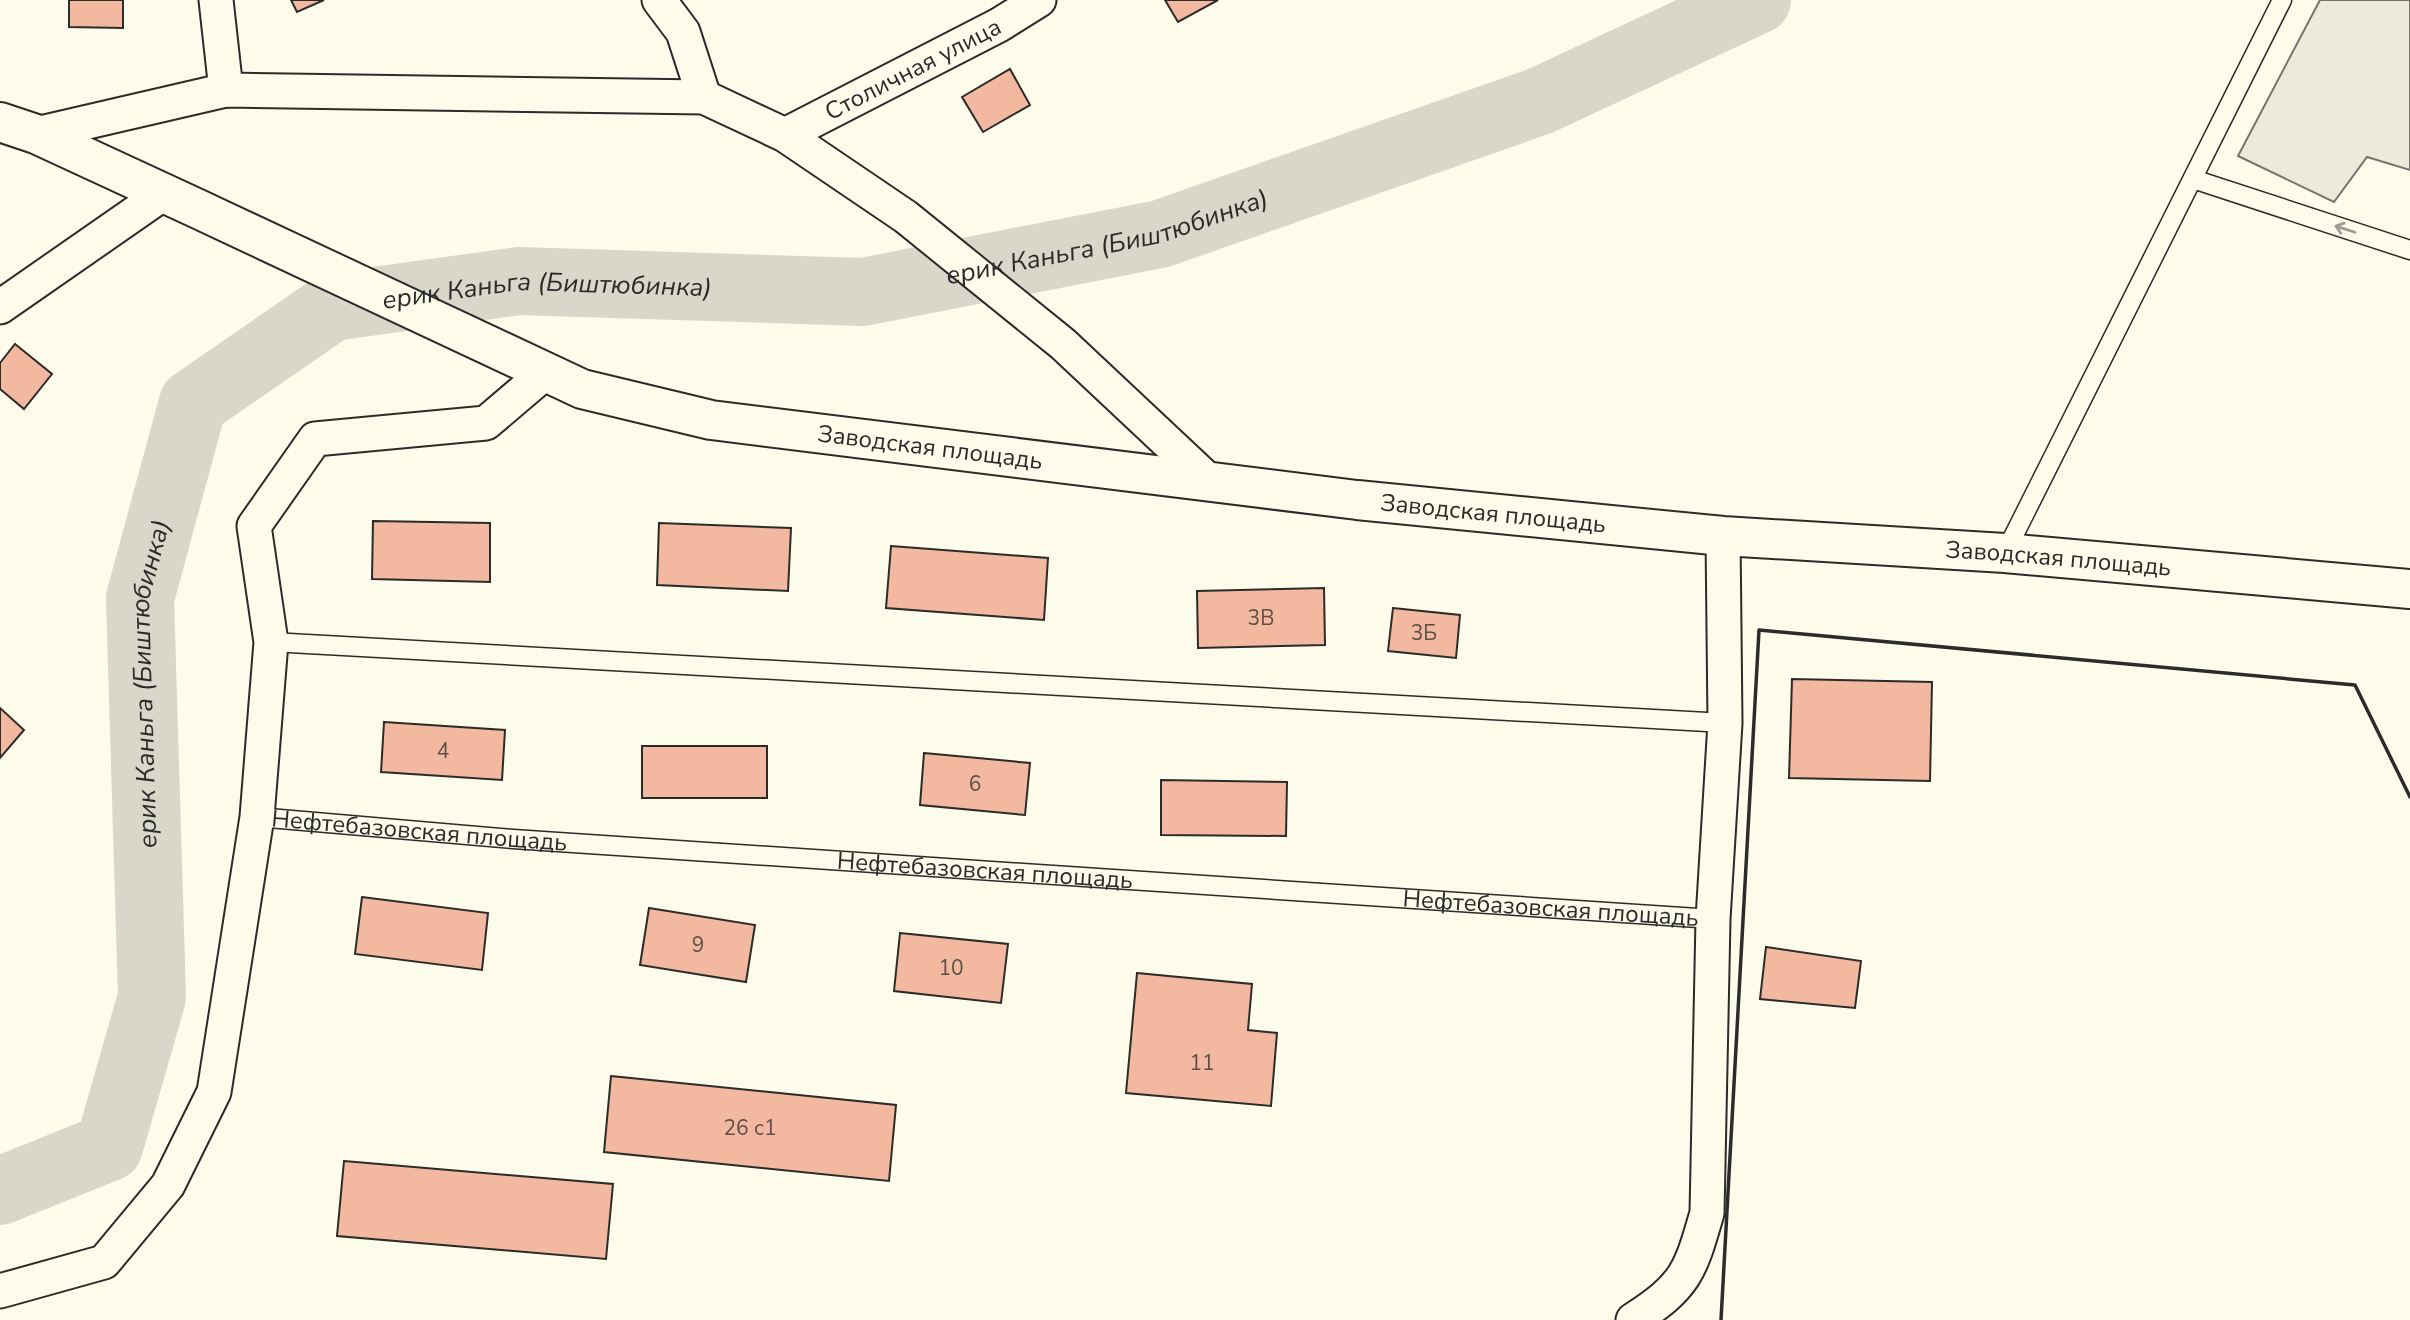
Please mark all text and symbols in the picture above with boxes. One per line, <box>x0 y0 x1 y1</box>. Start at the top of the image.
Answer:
street label: Столичная улица <box>819 11 1007 128</box>
water label: ерик Каньга (Биштюбинка) <box>943 181 1273 293</box>
one-way arrow <box>2335 222 2357 234</box>
water label: ерик Каньга (Биштюбинка) <box>380 264 712 318</box>
street label: Заводская площадь <box>816 417 1044 477</box>
street label: Заводская площадь <box>1379 486 1607 540</box>
water label: ерик Каньга (Биштюбинка) <box>123 516 179 849</box>
street label: Заводская площадь <box>1944 533 2173 584</box>
house number: 3В <box>1248 604 1274 632</box>
house number: 3Б <box>1411 619 1437 647</box>
house number: 4 <box>437 737 449 765</box>
house number: 6 <box>969 770 981 798</box>
street label: Нефтебазовская площадь <box>270 802 568 859</box>
street label: Нефтебазовская площадь <box>836 845 1134 896</box>
street label: Нефтебазовская площадь <box>1402 882 1700 934</box>
house number: 9 <box>692 931 704 959</box>
house number: 10 <box>938 954 964 982</box>
house number: 11 <box>1189 1049 1215 1077</box>
house number: 26 с1 <box>723 1114 777 1142</box>

